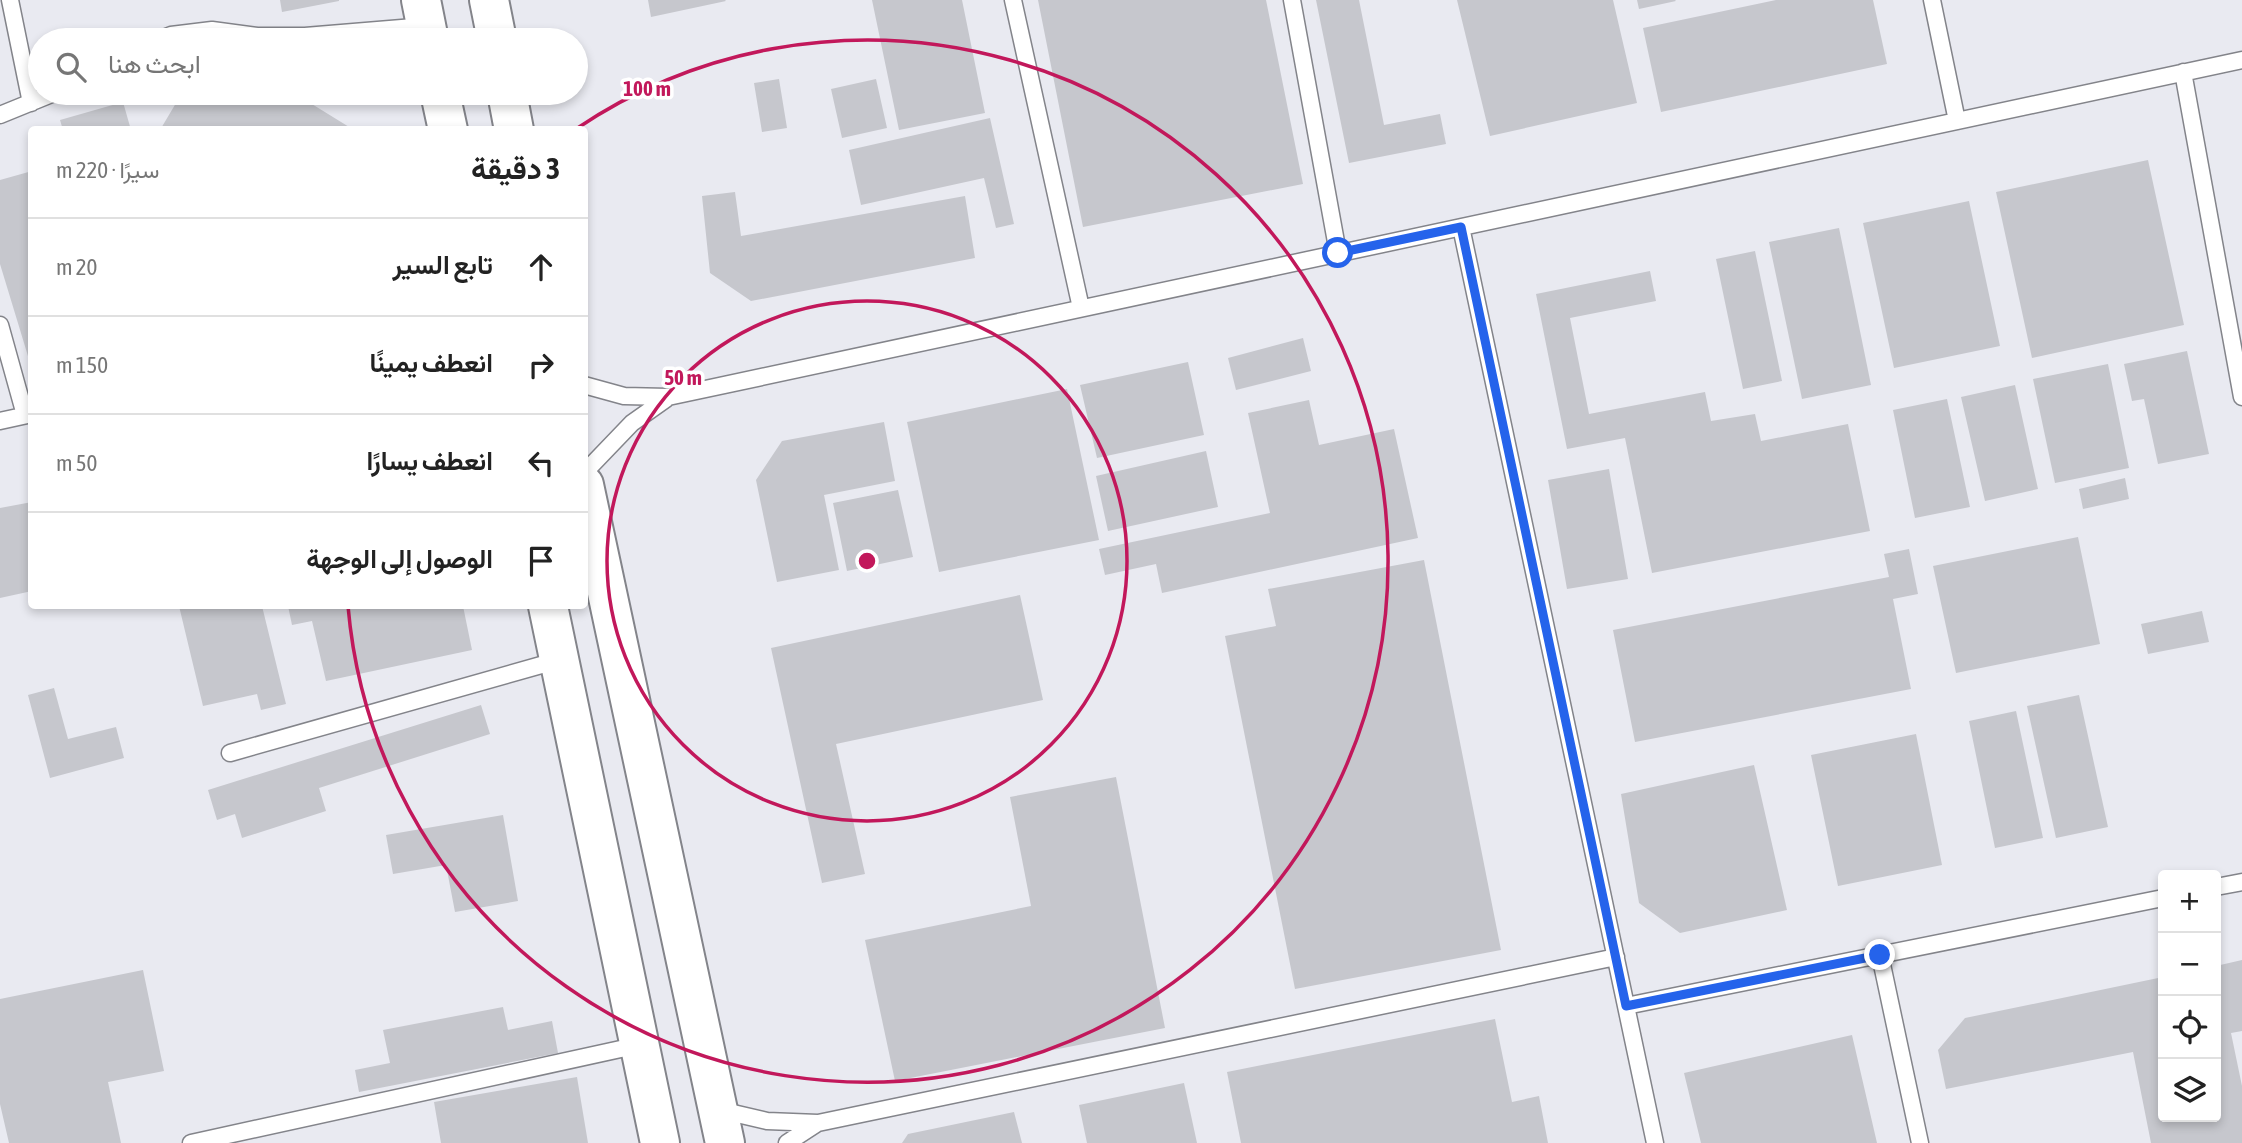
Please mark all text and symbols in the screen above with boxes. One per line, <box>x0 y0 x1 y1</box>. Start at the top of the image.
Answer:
search box <box>28 28 588 105</box>
icon: search <box>52 48 90 86</box>
text: ابحث هنا <box>108 49 201 79</box>
text: 100 m <box>623 76 671 100</box>
text: 3 دقيقة <box>471 151 560 185</box>
text: سيرًا · 220 m <box>56 157 159 183</box>
route start <box>1322 237 1353 268</box>
icon: ahead <box>522 248 560 286</box>
text: تابع السير <box>392 250 493 280</box>
text: 20 m <box>56 254 97 280</box>
icon: right <box>522 346 560 384</box>
text: انعطف يمينًا <box>370 348 493 378</box>
text: 150 m <box>56 352 108 378</box>
text: 50 m <box>664 365 702 389</box>
icon: left <box>522 444 560 482</box>
text: انعطف يسارًا <box>366 446 493 476</box>
text: 50 m <box>56 450 97 476</box>
icon: arrive <box>522 542 560 580</box>
text: الوصول إلى الوجهة <box>306 544 493 574</box>
centre of rings <box>855 549 879 573</box>
map controls <box>2158 870 2221 1122</box>
button: + <box>2158 870 2221 933</box>
button: − <box>2158 933 2221 996</box>
route end <box>1864 939 1895 970</box>
button: locate <box>2158 996 2221 1059</box>
button: layers <box>2158 1059 2221 1122</box>

